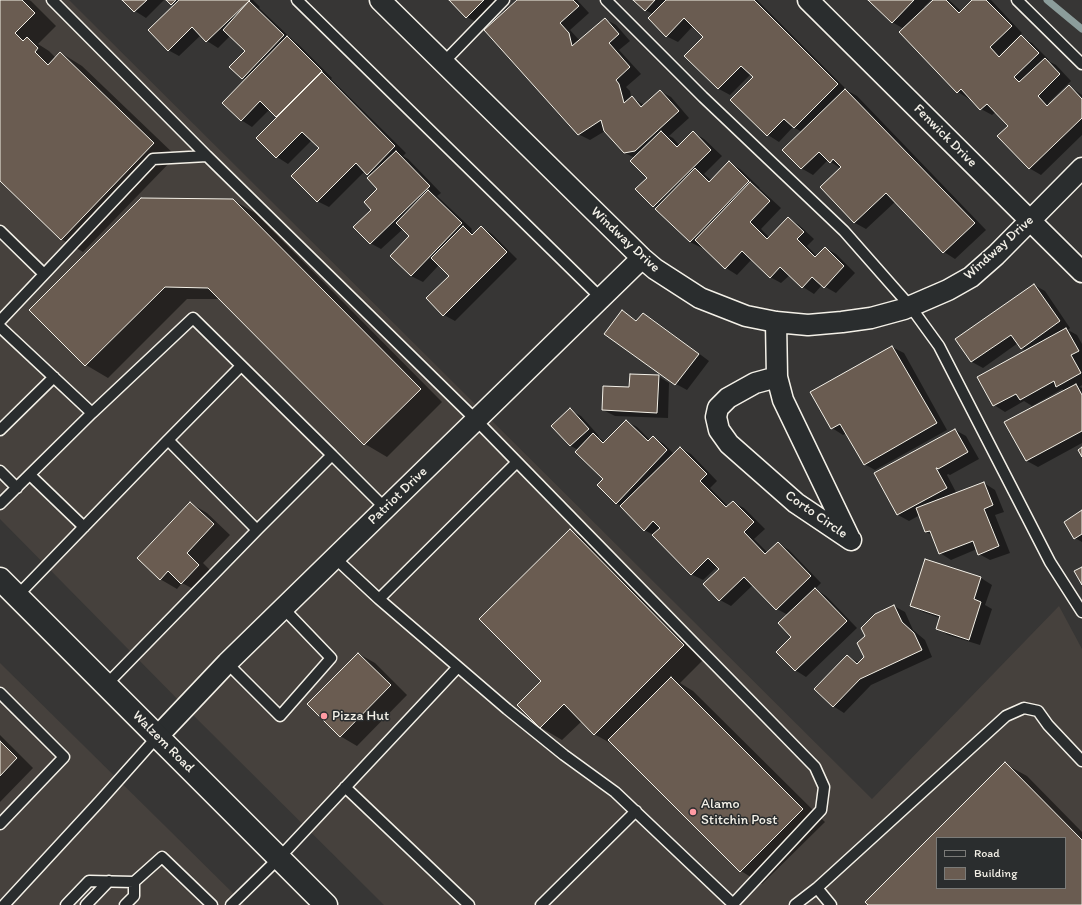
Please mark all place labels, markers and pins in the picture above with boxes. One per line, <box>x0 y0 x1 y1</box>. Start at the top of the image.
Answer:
place label: Pizza Hut <box>332 708 389 724</box>
marker: Pizza Hut <box>319 711 329 721</box>
place label: Alamo Stitchin Post <box>701 796 777 828</box>
marker: Alamo Stitchin Post <box>688 807 698 817</box>

